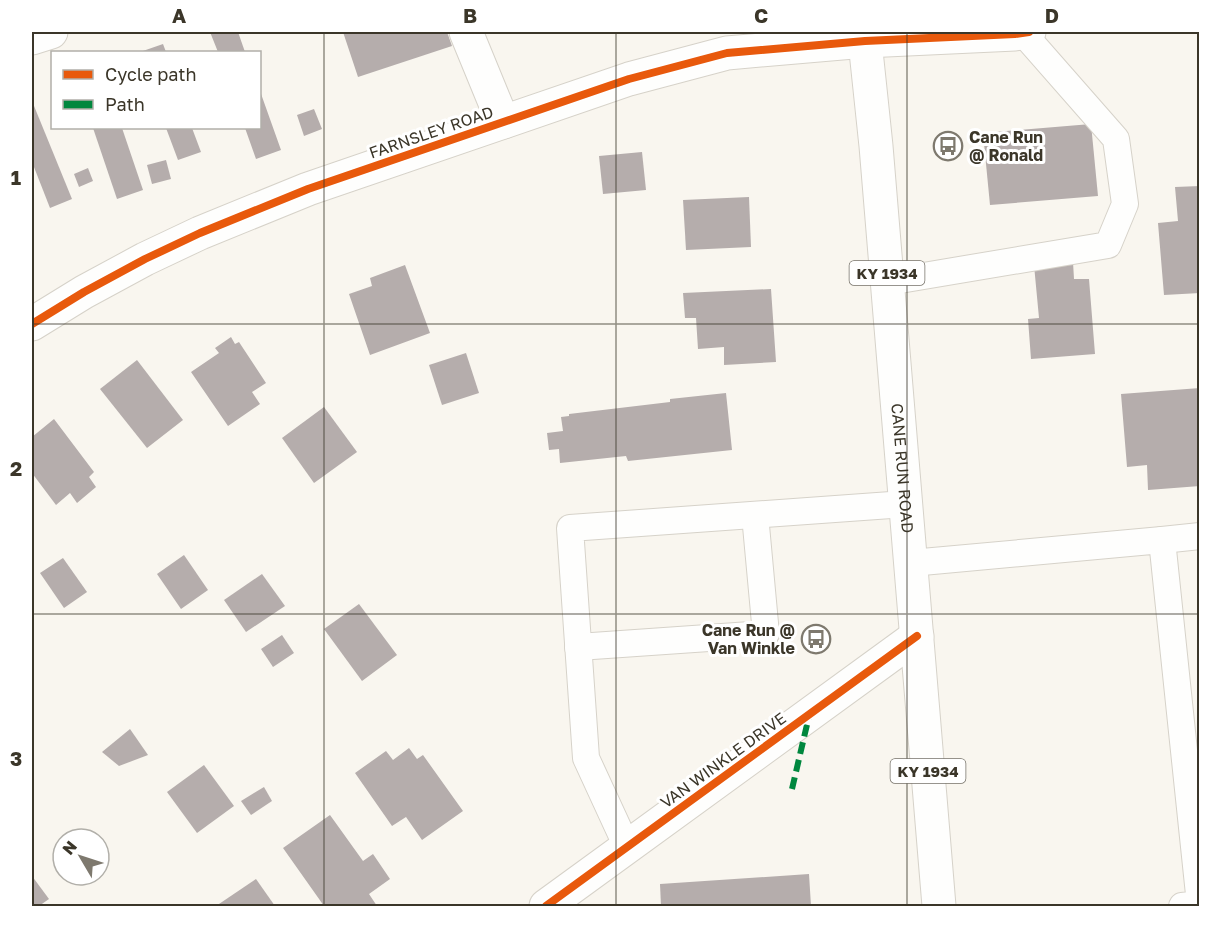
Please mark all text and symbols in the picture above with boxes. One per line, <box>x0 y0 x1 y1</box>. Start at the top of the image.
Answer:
text: A <box>172 3 186 27</box>
text: B <box>463 3 477 27</box>
text: C <box>754 3 768 27</box>
text: D <box>1045 3 1059 27</box>
legend <box>51 51 261 129</box>
text: Cycle path <box>105 63 197 85</box>
text: Path <box>105 93 145 115</box>
street label: FARNSLEY ROAD <box>366 101 496 163</box>
place label: Cane Run @ Ronald <box>969 127 1043 165</box>
bus stop icon: Cane Run @ Ronald <box>932 130 964 162</box>
text: 1 <box>11 165 21 189</box>
road number: KY 1934 <box>850 261 924 285</box>
street label: CANE RUN ROAD <box>887 403 918 534</box>
text: 2 <box>10 456 22 480</box>
place label: Cane Run @ Van Winkle <box>702 620 795 658</box>
bus stop icon: Cane Run @ Van Winkle <box>800 623 832 655</box>
street label: VAN WINKLE DRIVE <box>656 708 790 812</box>
text: 3 <box>10 746 22 770</box>
road number: KY 1934 <box>890 759 966 783</box>
north arrow <box>51 827 111 887</box>
text: N <box>58 837 81 859</box>

